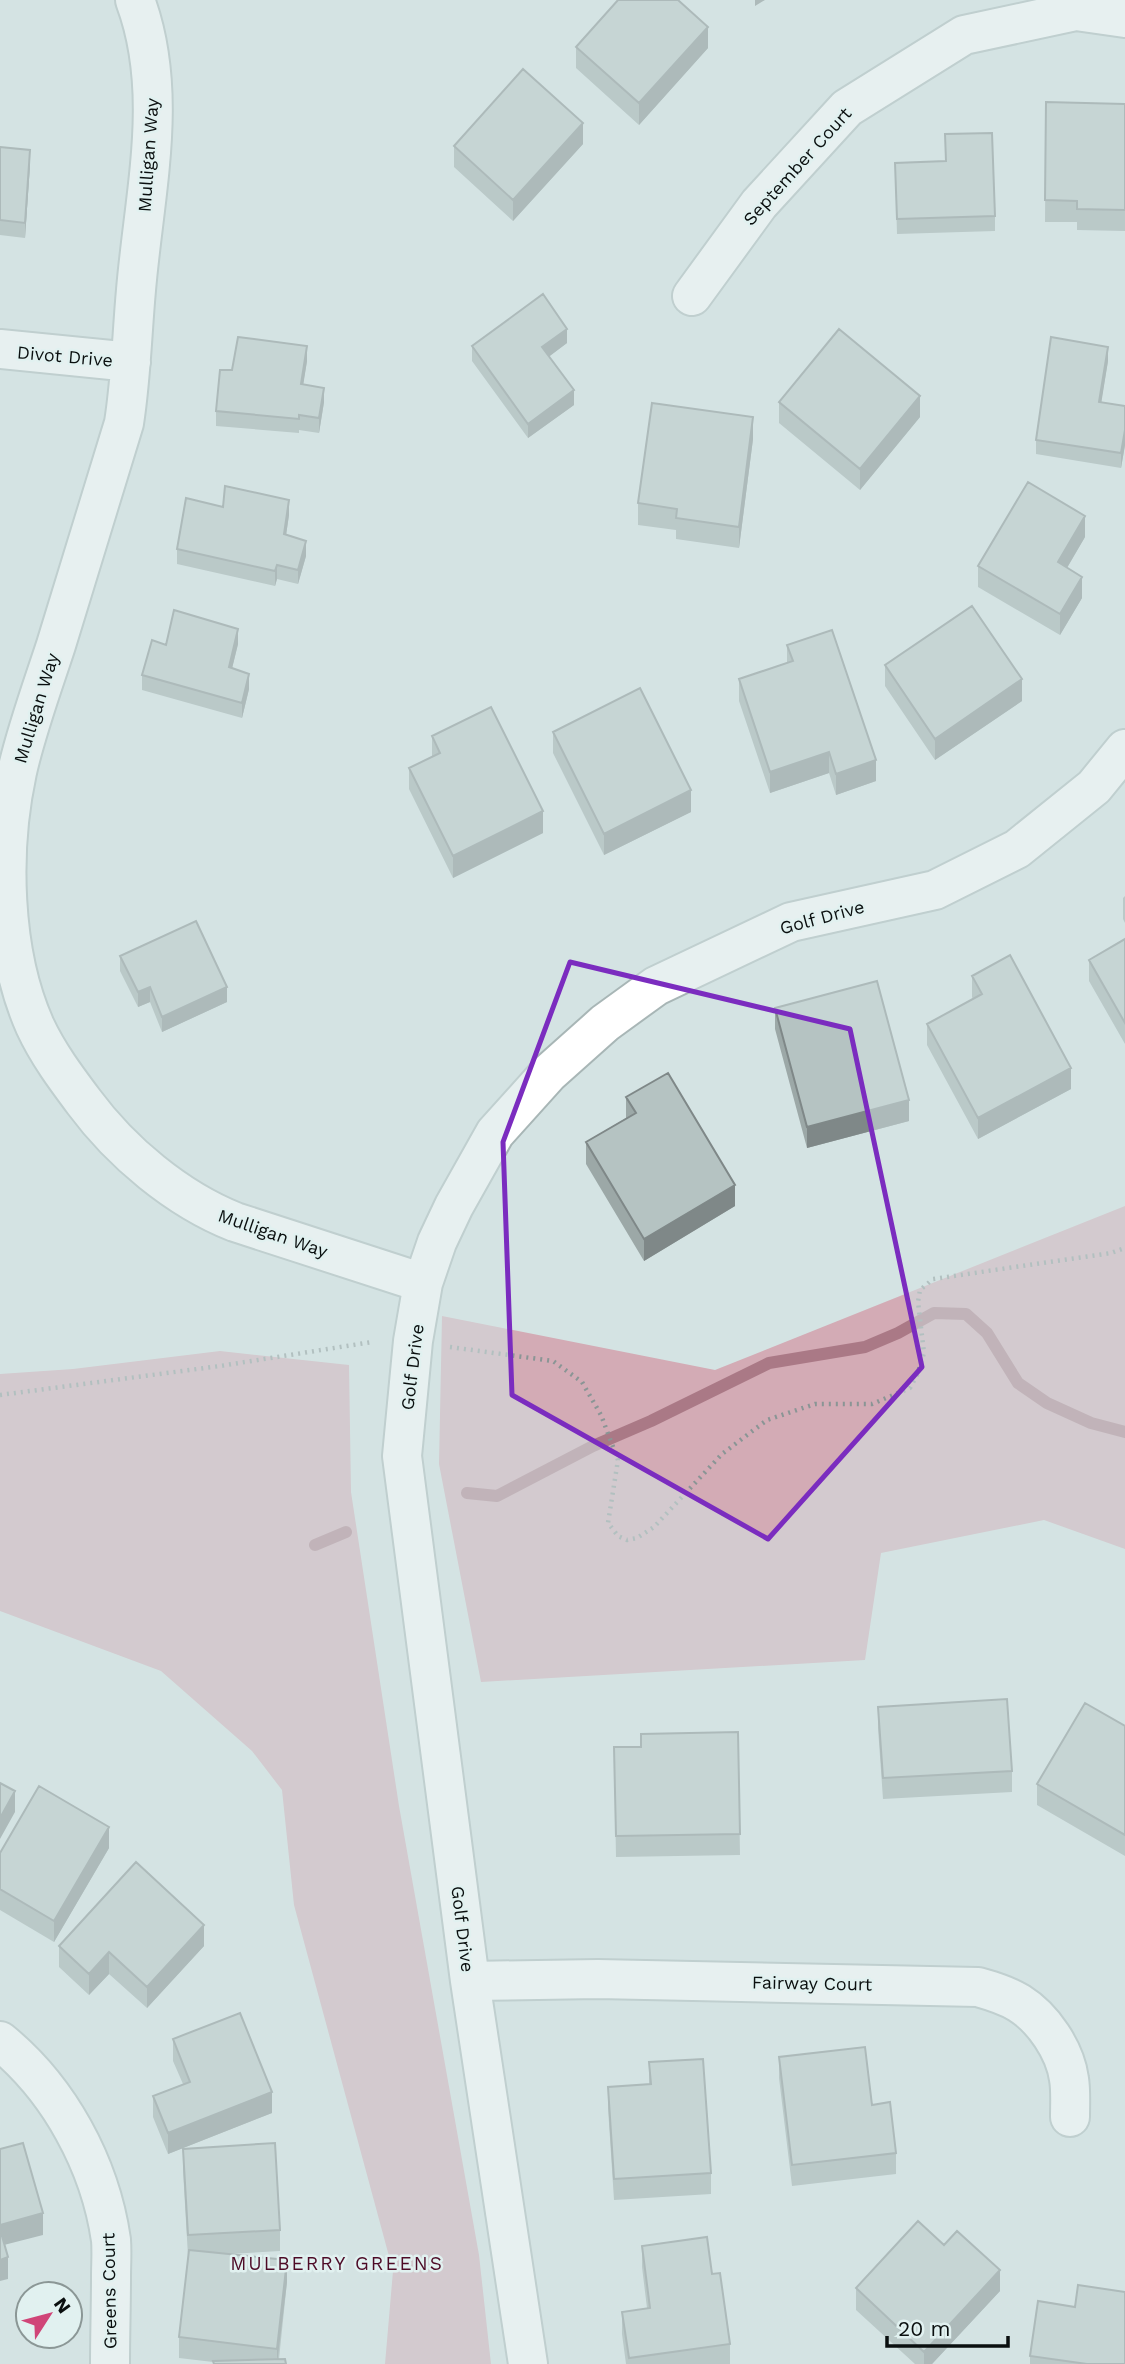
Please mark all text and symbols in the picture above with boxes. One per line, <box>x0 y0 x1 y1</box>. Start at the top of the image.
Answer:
street label: Mulligan Way <box>134 97 163 213</box>
street label: September Court <box>739 102 856 229</box>
street label: Divot Drive <box>16 341 114 371</box>
street label: Mulligan Way <box>9 650 63 766</box>
street label: Golf Drive <box>777 896 867 938</box>
street label: Mulligan Way <box>216 1204 331 1262</box>
street label: Golf Drive <box>396 1323 428 1411</box>
street label: Golf Drive <box>447 1885 479 1973</box>
street label: Fairway Court <box>752 1971 873 1995</box>
street label: Greens Court <box>97 2232 121 2349</box>
district label: MULBERRY GREENS <box>230 2252 444 2275</box>
north arrow <box>14 2280 84 2350</box>
text: N <box>49 2293 76 2318</box>
scale bar <box>887 2304 1008 2348</box>
text: 20 m <box>898 2316 950 2341</box>

